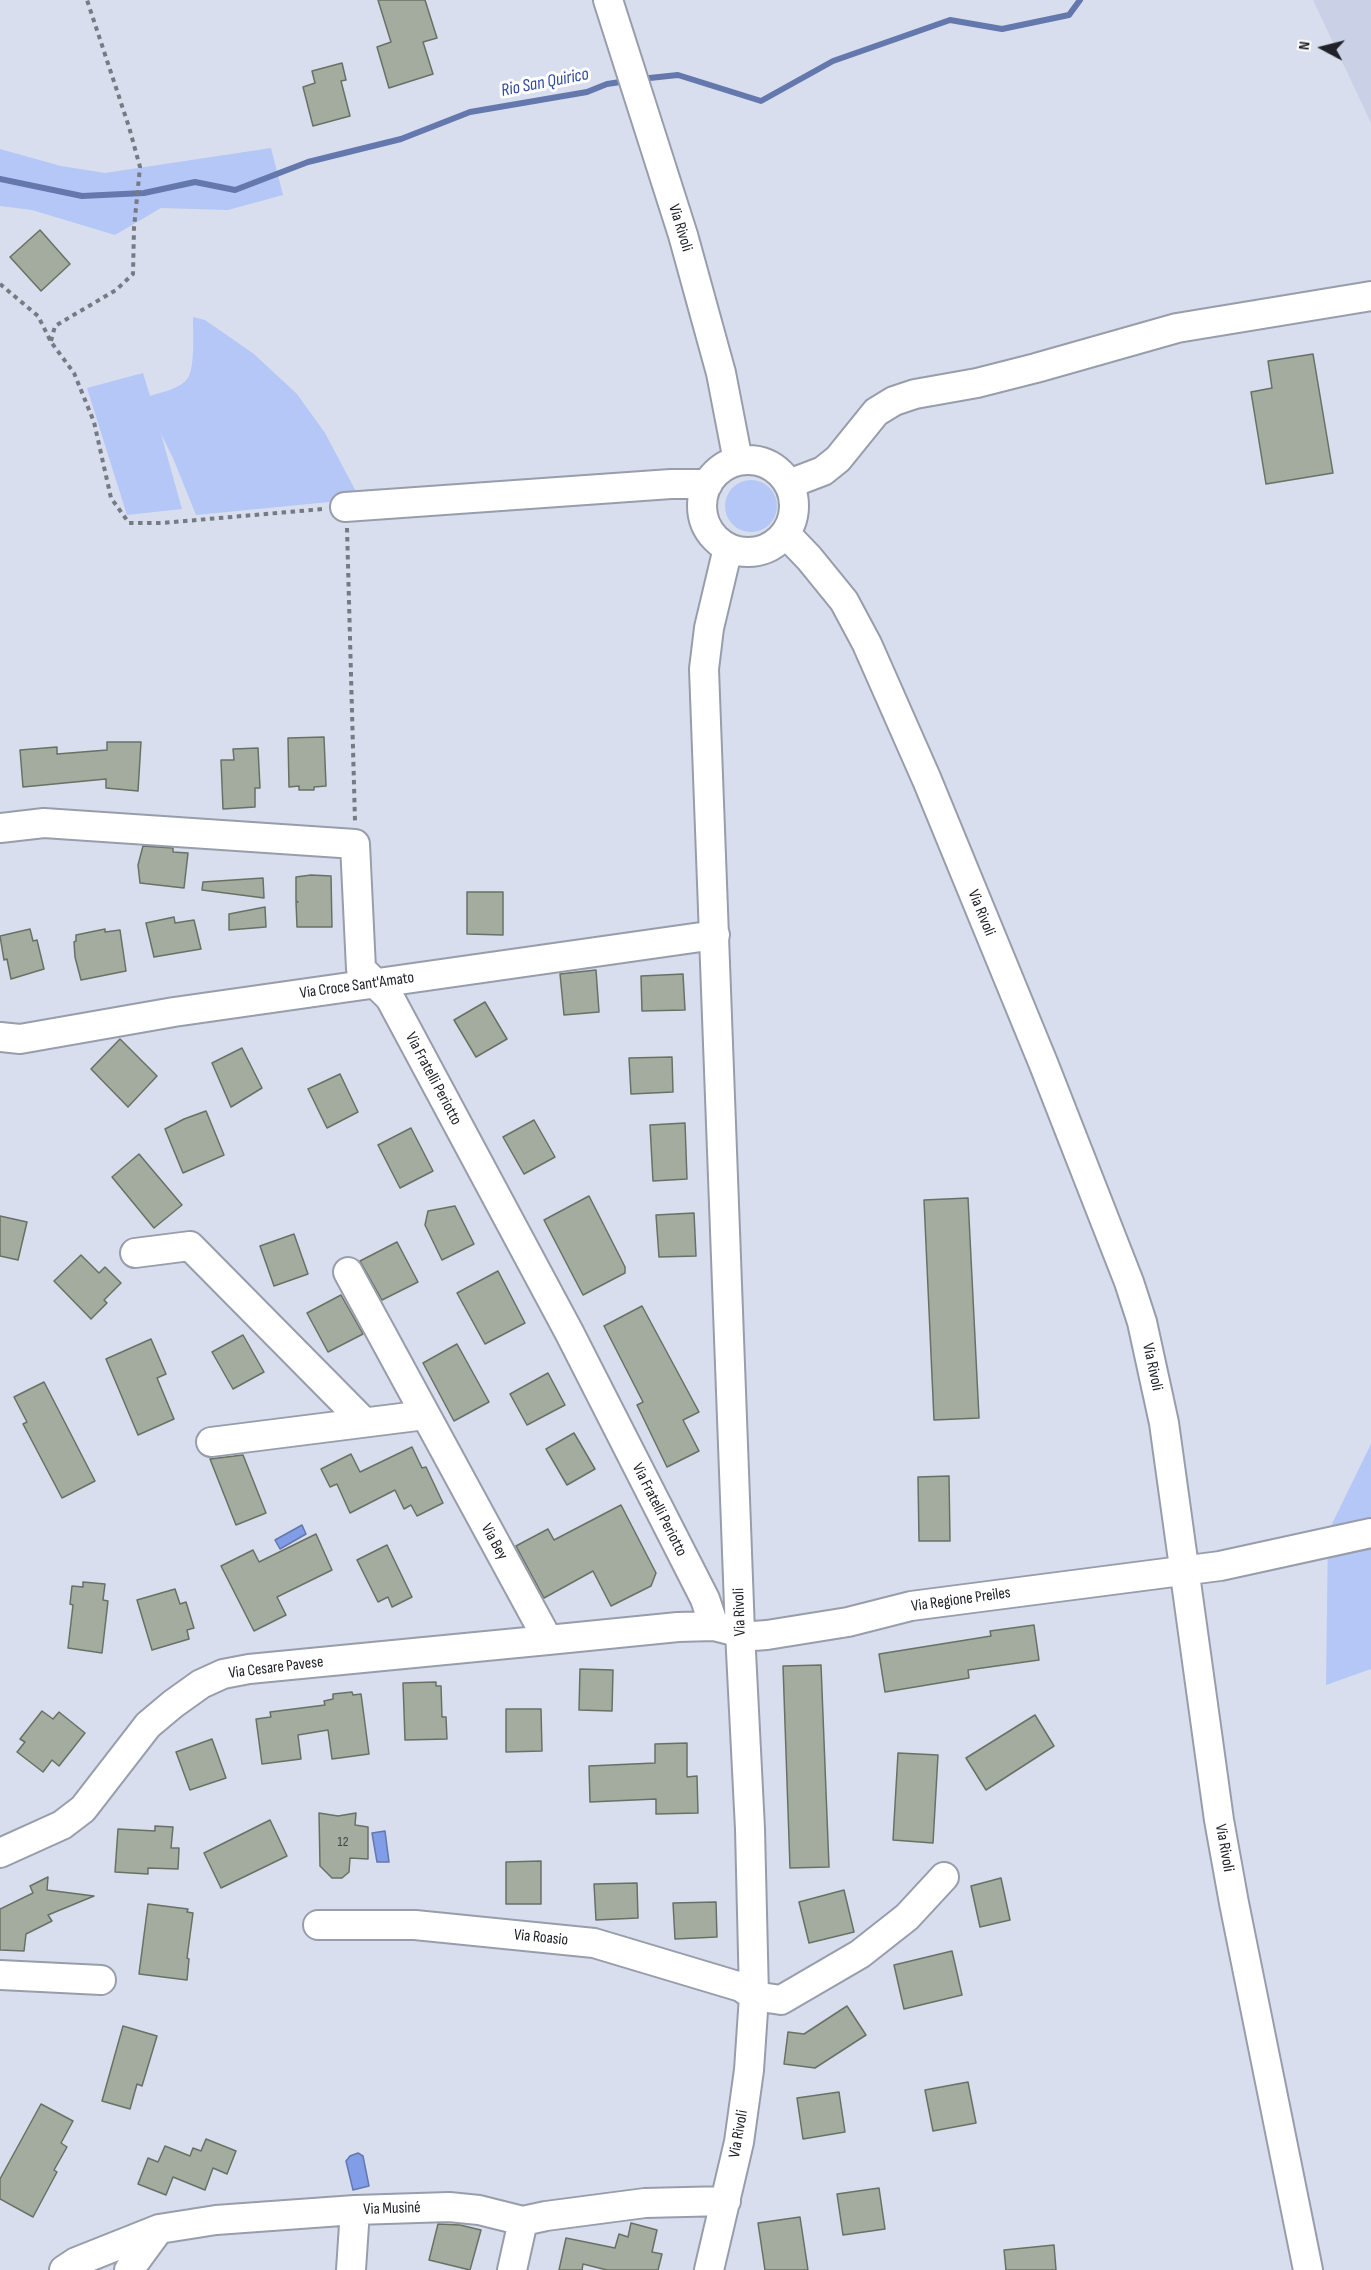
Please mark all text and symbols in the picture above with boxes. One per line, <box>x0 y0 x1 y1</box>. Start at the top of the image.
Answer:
north arrow <box>1293 18 1353 78</box>
text: N <box>1295 40 1315 51</box>
water label: Rio San Quirico <box>499 64 591 102</box>
street label: Via Rivoli <box>664 202 696 254</box>
street label: Via Rivoli <box>963 887 999 939</box>
street label: Via Croce Sant'Amato <box>299 968 415 1004</box>
street label: Via Fratelli Periotto <box>401 1029 465 1129</box>
street label: Via Rivoli <box>1138 1341 1166 1393</box>
street label: Via Fratelli Periotto <box>627 1460 691 1560</box>
street label: Via Bey <box>476 1521 512 1563</box>
street label: Via Regione Preiles <box>910 1584 1012 1616</box>
street label: Via Rivoli <box>730 1588 750 1636</box>
street label: Via Cesare Pavese <box>228 1653 324 1683</box>
street label: Via Rivoli <box>1210 1823 1238 1873</box>
house number: 12 <box>338 1834 348 1850</box>
street label: Via Roasio <box>513 1926 569 1950</box>
street label: Via Rivoli <box>725 2109 753 2159</box>
street label: Via Musiné <box>363 2198 421 2220</box>

